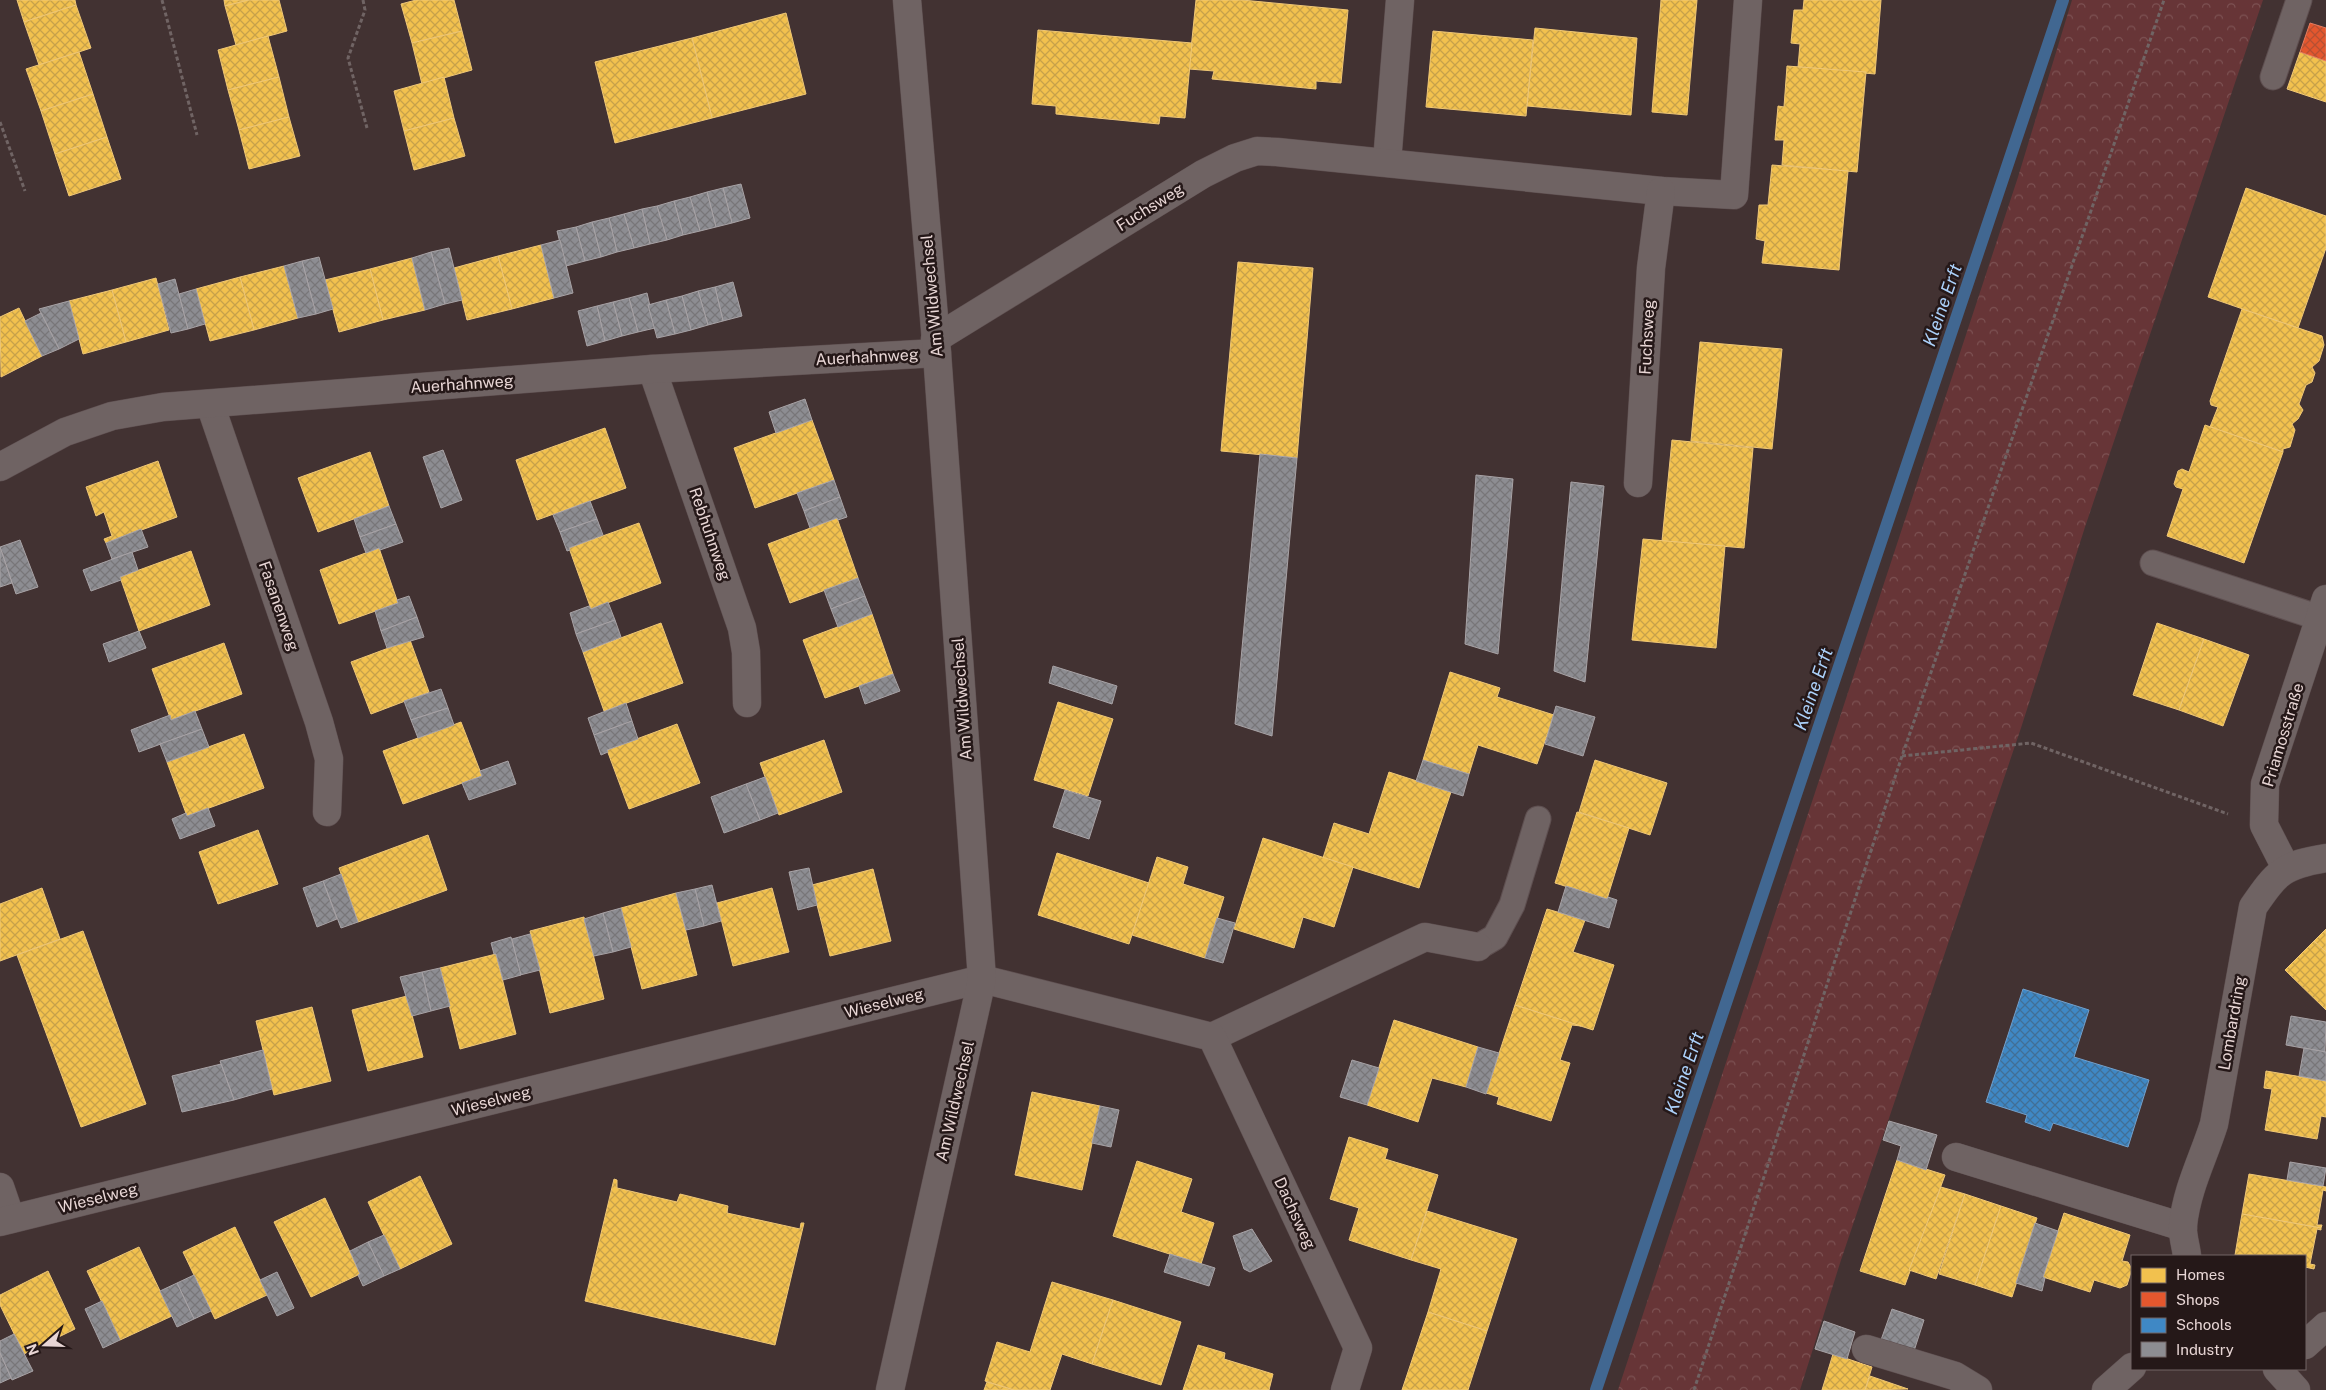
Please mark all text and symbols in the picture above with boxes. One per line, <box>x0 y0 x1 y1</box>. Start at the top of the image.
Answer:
street label: Fuchsweg <box>1113 179 1187 235</box>
street label: Am Wildwechsel <box>917 234 947 358</box>
water label: Kleine Erft <box>1918 261 1966 349</box>
street label: Fuchsweg <box>1636 299 1658 375</box>
street label: Auerhahnweg <box>815 345 919 369</box>
street label: Auerhahnweg <box>410 371 514 397</box>
street label: Rebhuhnweg <box>685 485 735 583</box>
street label: Fasanenweg <box>255 559 303 653</box>
street label: Am Wildwechsel <box>948 637 976 761</box>
water label: Kleine Erft <box>1789 645 1837 733</box>
street label: Priamosstraße <box>2258 681 2308 789</box>
street label: Lombardring <box>2214 974 2250 1072</box>
street label: Wieselweg <box>842 984 926 1022</box>
water label: Kleine Erft <box>1660 1029 1708 1117</box>
street label: Am Wildwechsel <box>932 1039 978 1163</box>
street label: Wieselweg <box>449 1082 533 1120</box>
street label: Dachsweg <box>1270 1174 1320 1252</box>
street label: Wieselweg <box>56 1179 140 1217</box>
legend <box>2131 1255 2306 1370</box>
text: Homes <box>2176 1266 2225 1283</box>
text: Shops <box>2176 1291 2220 1308</box>
text: Schools <box>2176 1316 2232 1333</box>
north arrow <box>20 1320 70 1370</box>
text: Industry <box>2176 1341 2234 1358</box>
text: N <box>23 1342 42 1357</box>

